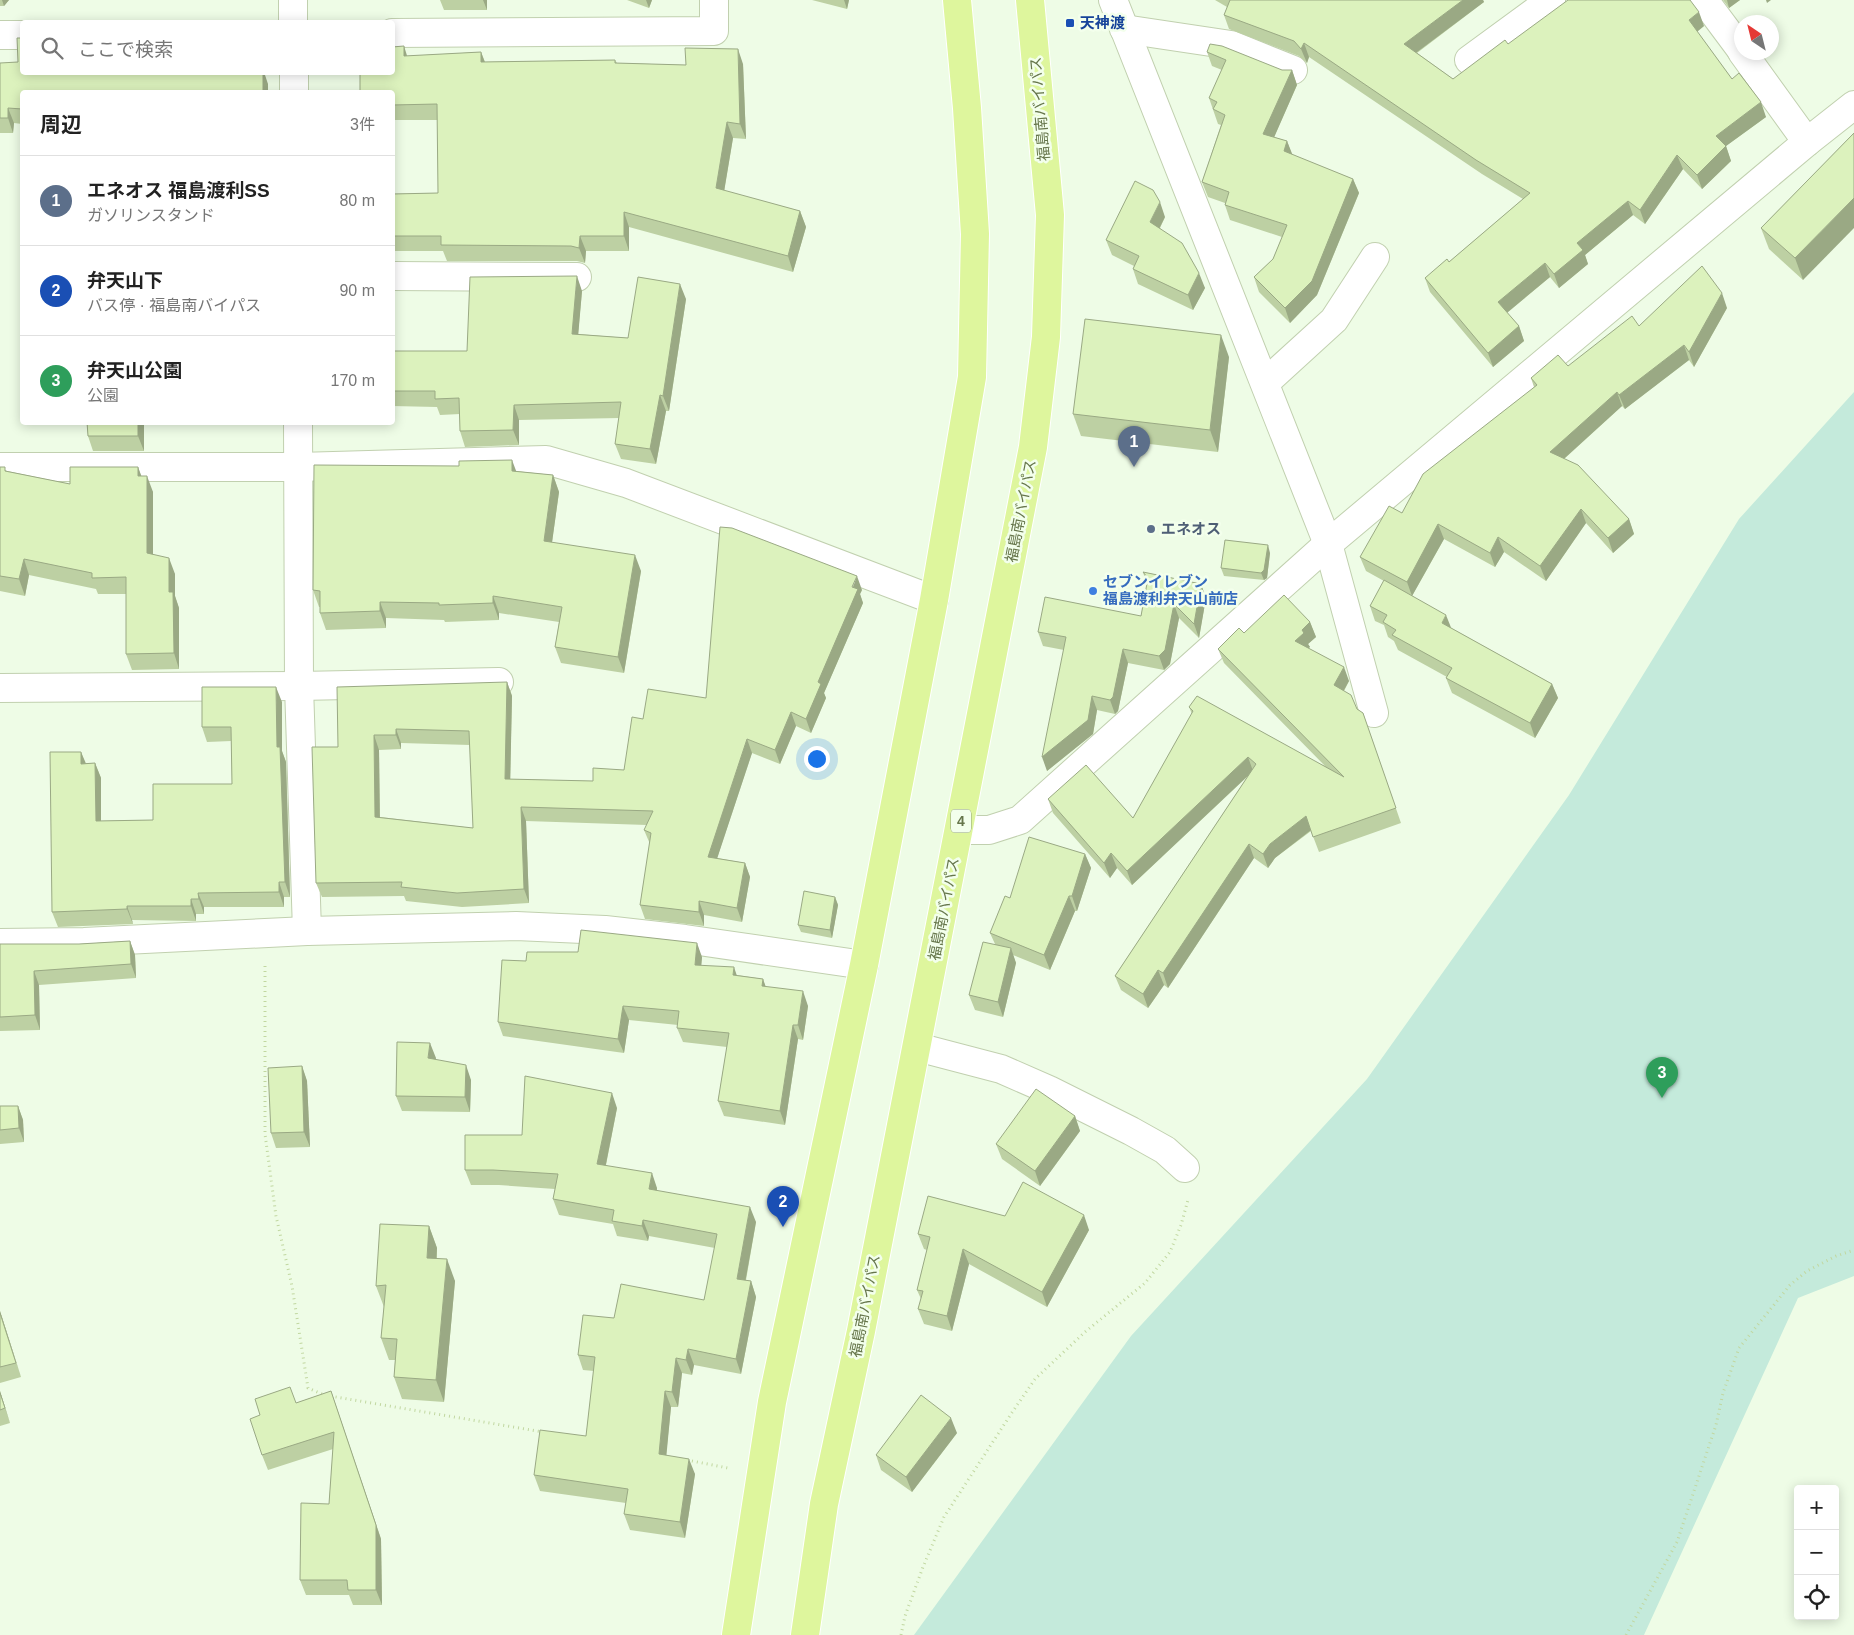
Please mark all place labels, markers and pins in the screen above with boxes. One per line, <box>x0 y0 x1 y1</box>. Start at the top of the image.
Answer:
place label: 天神渡 <box>1080 14 1125 31</box>
marker: 天神渡 <box>1064 17 1076 29</box>
pin: 1 <box>1118 426 1150 467</box>
place label: エネオス <box>1161 520 1221 537</box>
marker: エネオス <box>1145 523 1157 535</box>
place label: セブンイレブン 福島渡利弁天山前店 <box>1102 573 1238 607</box>
marker: セブンイレブン 福島渡利弁天山前店 <box>1087 585 1099 597</box>
pin: 3 <box>1646 1057 1678 1098</box>
pin: 2 <box>767 1186 799 1227</box>

